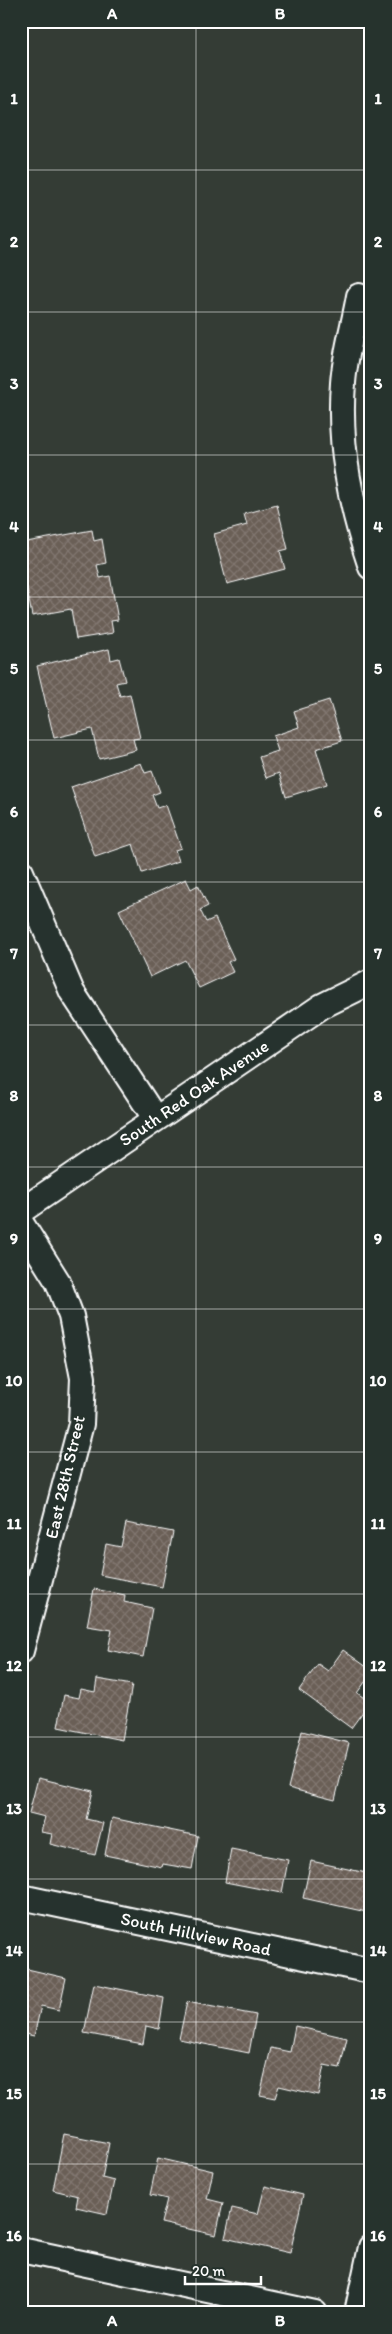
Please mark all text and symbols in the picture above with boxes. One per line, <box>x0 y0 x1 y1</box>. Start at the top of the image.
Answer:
text: A <box>106 4 118 23</box>
text: B <box>275 4 286 23</box>
text: 1 <box>10 89 18 108</box>
text: 1 <box>374 89 382 108</box>
text: 2 <box>10 232 19 251</box>
text: 2 <box>374 232 383 251</box>
text: 3 <box>10 374 19 393</box>
text: 3 <box>374 374 383 393</box>
text: 4 <box>9 517 19 536</box>
text: 4 <box>373 517 383 536</box>
text: 5 <box>10 659 19 678</box>
text: 5 <box>374 659 383 678</box>
text: 6 <box>10 802 19 821</box>
text: 6 <box>374 802 383 821</box>
text: 7 <box>9 944 18 963</box>
text: 7 <box>373 944 382 963</box>
street label: South Red Oak Avenue <box>115 1035 273 1151</box>
text: 8 <box>10 1086 19 1105</box>
text: 8 <box>374 1086 383 1105</box>
text: 9 <box>10 1229 18 1248</box>
text: 9 <box>374 1229 382 1248</box>
text: 10 <box>5 1371 23 1390</box>
text: 10 <box>369 1371 387 1390</box>
street label: East 28th Street <box>40 1413 90 1541</box>
text: 11 <box>7 1514 22 1533</box>
text: 11 <box>371 1514 386 1533</box>
text: 12 <box>6 1656 23 1675</box>
text: 12 <box>370 1656 387 1675</box>
text: 13 <box>6 1799 22 1818</box>
text: 13 <box>370 1799 386 1818</box>
street label: South Hillview Road <box>119 1907 273 1961</box>
text: 14 <box>5 1941 23 1960</box>
text: 14 <box>369 1941 387 1960</box>
text: 15 <box>6 2084 23 2103</box>
text: 15 <box>370 2084 387 2103</box>
text: 16 <box>6 2226 22 2245</box>
text: 16 <box>370 2226 386 2245</box>
scale bar <box>185 2254 261 2286</box>
text: 20 m <box>192 2262 226 2280</box>
text: A <box>106 2311 118 2330</box>
text: B <box>275 2311 286 2330</box>

